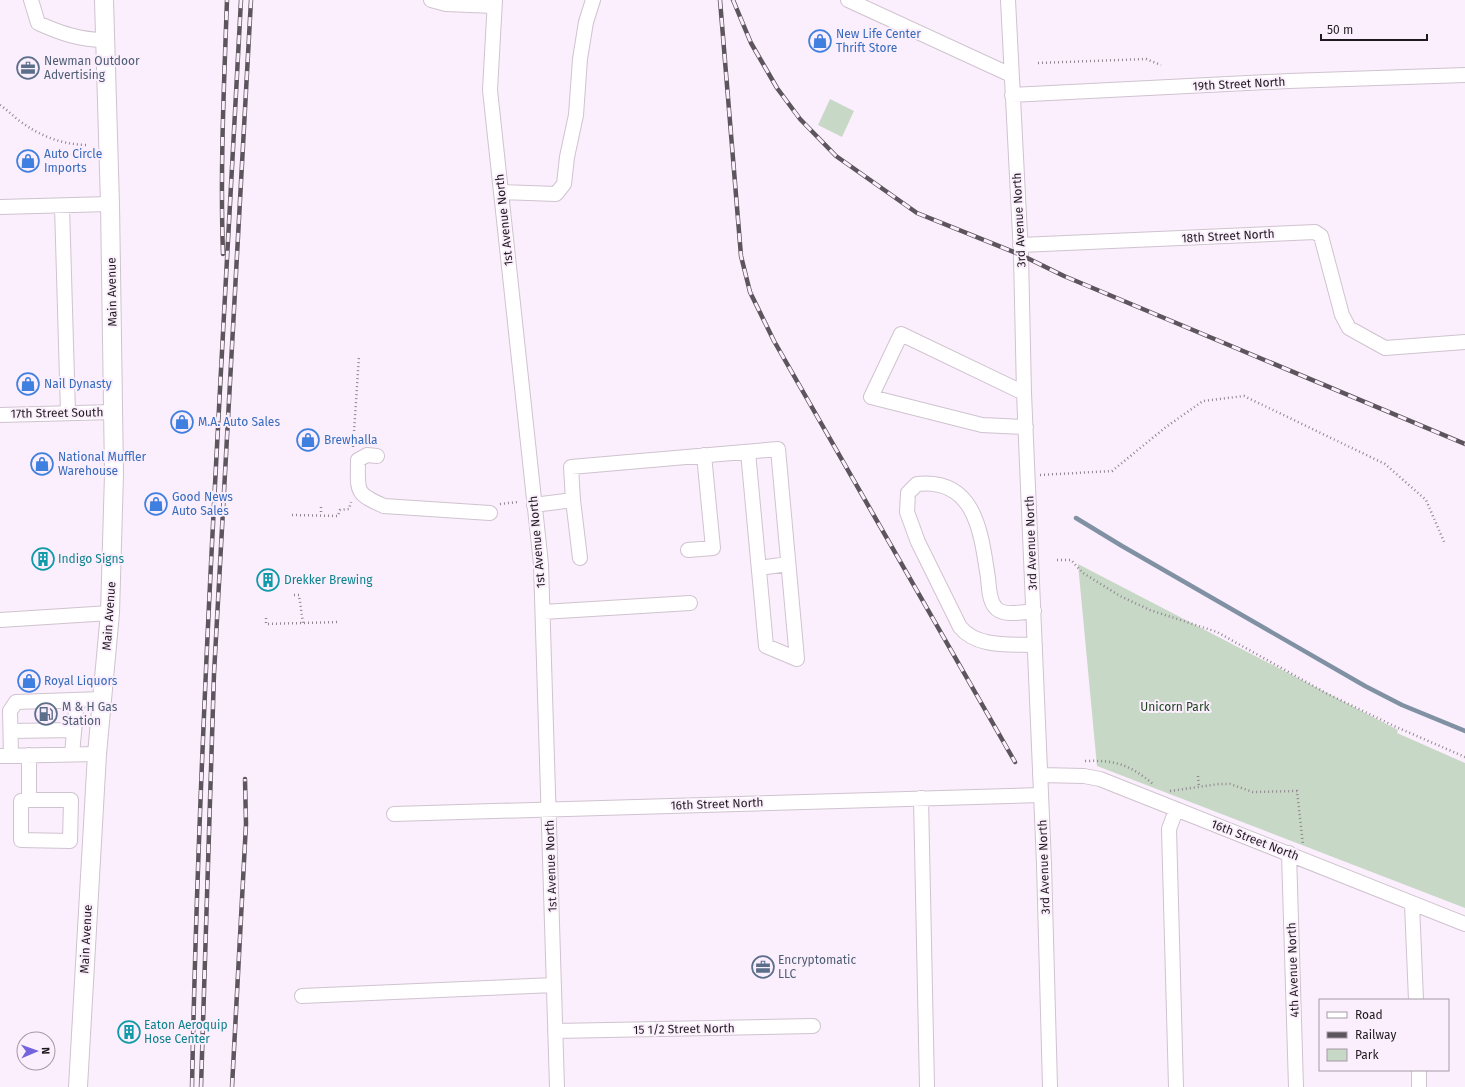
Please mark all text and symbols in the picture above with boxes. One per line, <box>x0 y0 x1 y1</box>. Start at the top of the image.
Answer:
scale bar <box>1321 16 1427 42</box>
text: 50 m <box>1327 23 1353 37</box>
place label: New Life Center Thrift Store <box>836 27 921 55</box>
shop icon: New Life Center Thrift Store <box>807 28 833 54</box>
place label: Newman Outdoor Advertising <box>44 54 140 82</box>
office icon: Newman Outdoor Advertising <box>15 55 41 81</box>
street label: 19th Street North <box>1192 75 1286 93</box>
place label: Auto Circle Imports <box>44 147 102 175</box>
shop icon: Auto Circle Imports <box>15 148 41 174</box>
street label: 3rd Avenue North <box>1010 172 1028 268</box>
street label: 1st Avenue North <box>492 173 516 267</box>
street label: 18th Street North <box>1181 227 1275 245</box>
street label: Main Avenue <box>104 257 120 327</box>
shop icon: Nail Dynasty <box>15 371 41 397</box>
place label: Nail Dynasty <box>44 377 112 391</box>
street label: 17th Street South <box>11 405 103 421</box>
shop icon: M.A. Auto Sales <box>169 409 195 435</box>
place label: M.A. Auto Sales <box>198 415 280 429</box>
shop icon: Brewhalla <box>295 427 321 453</box>
place label: Brewhalla <box>324 433 378 447</box>
place label: National Muffler Warehouse <box>58 450 147 478</box>
shop icon: National Muffler Warehouse <box>29 451 55 477</box>
place label: Good News Auto Sales <box>172 490 233 518</box>
shop icon: Good News Auto Sales <box>143 491 169 517</box>
street label: 1st Avenue North <box>526 495 548 589</box>
street label: 3rd Avenue North <box>1022 495 1040 591</box>
building icon: Indigo Signs <box>30 546 56 572</box>
place label: Indigo Signs <box>58 552 125 566</box>
building icon: Drekker Brewing <box>255 567 281 593</box>
place label: Drekker Brewing <box>284 573 373 587</box>
street label: Main Avenue <box>100 581 118 651</box>
shop icon: Royal Liquors <box>16 668 42 694</box>
place label: Royal Liquors <box>44 674 118 688</box>
place label: M & H Gas Station <box>62 700 118 728</box>
park label: Unicorn Park <box>1140 700 1211 714</box>
fuel station icon: M & H Gas Station <box>33 701 59 727</box>
street label: 16th Street North <box>670 795 764 813</box>
street label: 16th Street North <box>1209 817 1301 863</box>
street label: 3rd Avenue North <box>1035 819 1053 915</box>
street label: 1st Avenue North <box>542 820 560 912</box>
street label: Main Avenue <box>77 904 95 974</box>
street label: 4th Avenue North <box>1284 922 1302 1018</box>
place label: Encryptomatic LLC <box>778 953 856 981</box>
office icon: Encryptomatic LLC <box>750 954 776 980</box>
legend <box>1319 999 1449 1071</box>
text: Road <box>1355 1008 1383 1022</box>
place label: Eaton Aeroquip Hose Center <box>144 1018 228 1046</box>
building icon: Eaton Aeroquip Hose Center <box>116 1019 142 1045</box>
street label: 15 1/2 Street North <box>633 1021 735 1037</box>
text: Railway <box>1355 1028 1396 1042</box>
north arrow <box>16 1031 56 1071</box>
text: N <box>39 1047 52 1055</box>
text: Park <box>1355 1048 1379 1062</box>

